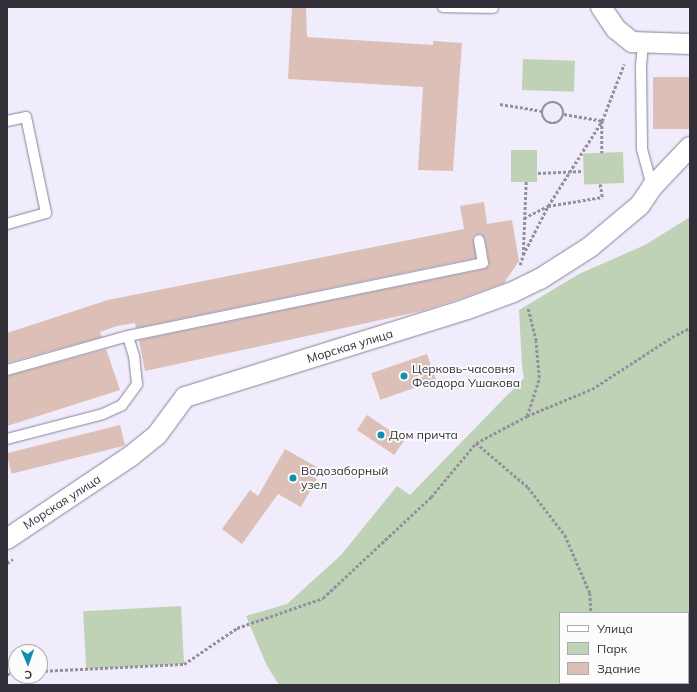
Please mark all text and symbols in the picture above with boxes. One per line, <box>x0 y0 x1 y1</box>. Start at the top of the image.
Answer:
street label: Морская улица <box>305 326 395 366</box>
place label: Церковь-часовня Феодора Ушакова <box>412 362 520 390</box>
marker: Церковь-часовня Феодора Ушакова <box>399 371 409 381</box>
place label: Дом причта <box>389 428 458 442</box>
marker: Дом причта <box>376 430 386 440</box>
place label: Водозаборный узел <box>301 464 388 492</box>
street label: Морская улица <box>21 472 103 532</box>
marker: Водозаборный узел <box>288 473 298 483</box>
legend <box>559 612 689 684</box>
text: Улица <box>597 621 633 636</box>
text: Парк <box>597 641 627 656</box>
north arrow <box>8 644 48 684</box>
text: Здание <box>597 661 640 676</box>
text: С <box>24 668 32 682</box>

